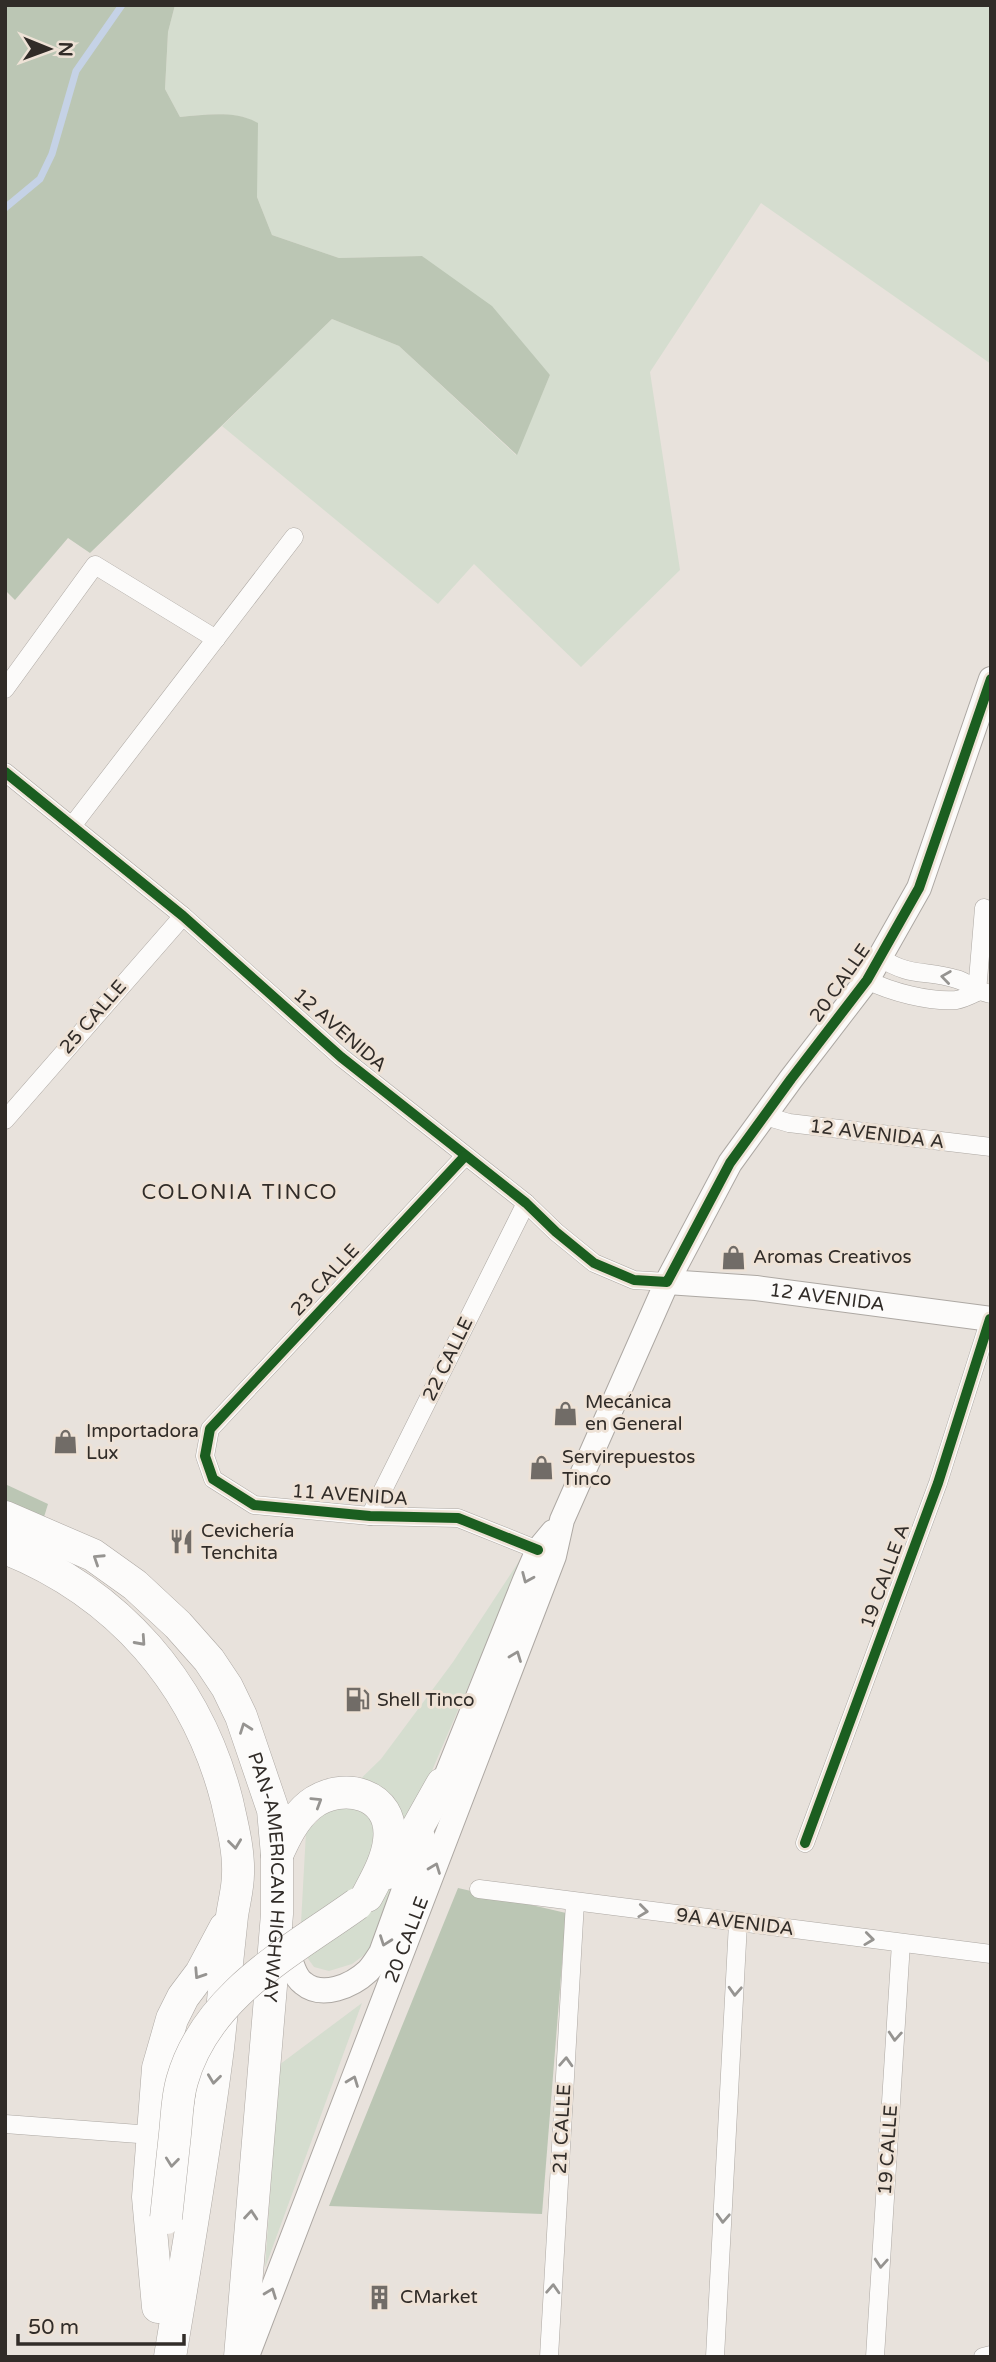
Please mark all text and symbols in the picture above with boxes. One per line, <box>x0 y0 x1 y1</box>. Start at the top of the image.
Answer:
north arrow <box>14 14 84 84</box>
text: N <box>54 41 76 57</box>
street label: 20 CALLE <box>805 940 875 1026</box>
one-way arrow <box>940 970 951 985</box>
street label: 25 CALLE <box>55 976 131 1058</box>
street label: 12 AVENIDA <box>289 984 391 1076</box>
street label: 12 AVENIDA A <box>808 1115 946 1153</box>
district label: COLONIA TINCO <box>141 1180 339 1205</box>
street label: 23 CALLE <box>286 1240 364 1320</box>
shop icon: Aromas Creativos <box>719 1243 747 1271</box>
place label: Aromas Creativos <box>753 1246 912 1268</box>
street label: 12 AVENIDA <box>768 1279 886 1316</box>
street label: 22 CALLE <box>418 1314 478 1404</box>
place label: Mecánica en General <box>585 1391 682 1435</box>
shop icon: Mecánica en General <box>551 1399 579 1427</box>
place label: Importadora Lux <box>86 1420 199 1464</box>
shop icon: Importadora Lux <box>52 1428 80 1456</box>
place label: Servirepuestos Tinco <box>562 1446 695 1490</box>
shop icon: Servirepuestos Tinco <box>528 1454 556 1482</box>
street label: 11 AVENIDA <box>291 1480 409 1510</box>
place label: Cevichería Tenchita <box>201 1520 295 1564</box>
street label: 19 CALLE A <box>856 1521 914 1631</box>
restaurant icon: Cevichería Tenchita <box>167 1528 195 1556</box>
one-way arrow <box>93 1555 106 1568</box>
one-way arrow <box>521 1571 535 1583</box>
one-way arrow <box>133 1633 146 1646</box>
one-way arrow <box>508 1650 522 1663</box>
fuel station icon: Shell Tinco <box>343 1686 371 1714</box>
place label: Shell Tinco <box>377 1689 475 1711</box>
one-way arrow <box>239 1722 253 1734</box>
street label: PAN-AMERICAN HIGHWAY <box>243 1749 288 2003</box>
one-way arrow <box>309 1797 322 1810</box>
one-way arrow <box>227 1838 242 1850</box>
one-way arrow <box>426 1863 440 1875</box>
street label: 20 CALLE <box>380 1894 433 1986</box>
one-way arrow <box>637 1903 649 1918</box>
street label: 9A AVENIDA <box>675 1904 795 1940</box>
one-way arrow <box>863 1932 875 1947</box>
one-way arrow <box>379 1934 393 1946</box>
one-way arrow <box>195 1966 208 1979</box>
one-way arrow <box>727 1986 742 1997</box>
one-way arrow <box>888 2030 903 2041</box>
one-way arrow <box>558 2056 573 2067</box>
one-way arrow <box>206 2073 221 2085</box>
one-way arrow <box>345 2075 359 2087</box>
street label: 21 CALLE <box>549 2083 575 2175</box>
street label: 19 CALLE <box>874 2104 902 2196</box>
one-way arrow <box>165 2157 180 2168</box>
one-way arrow <box>243 2210 258 2221</box>
one-way arrow <box>715 2213 730 2224</box>
one-way arrow <box>874 2258 889 2269</box>
building icon: CMarket <box>366 2283 394 2311</box>
one-way arrow <box>545 2283 560 2294</box>
place label: CMarket <box>400 2286 478 2308</box>
one-way arrow <box>263 2288 277 2300</box>
scale bar <box>18 2302 184 2346</box>
text: 50 m <box>28 2315 79 2340</box>

